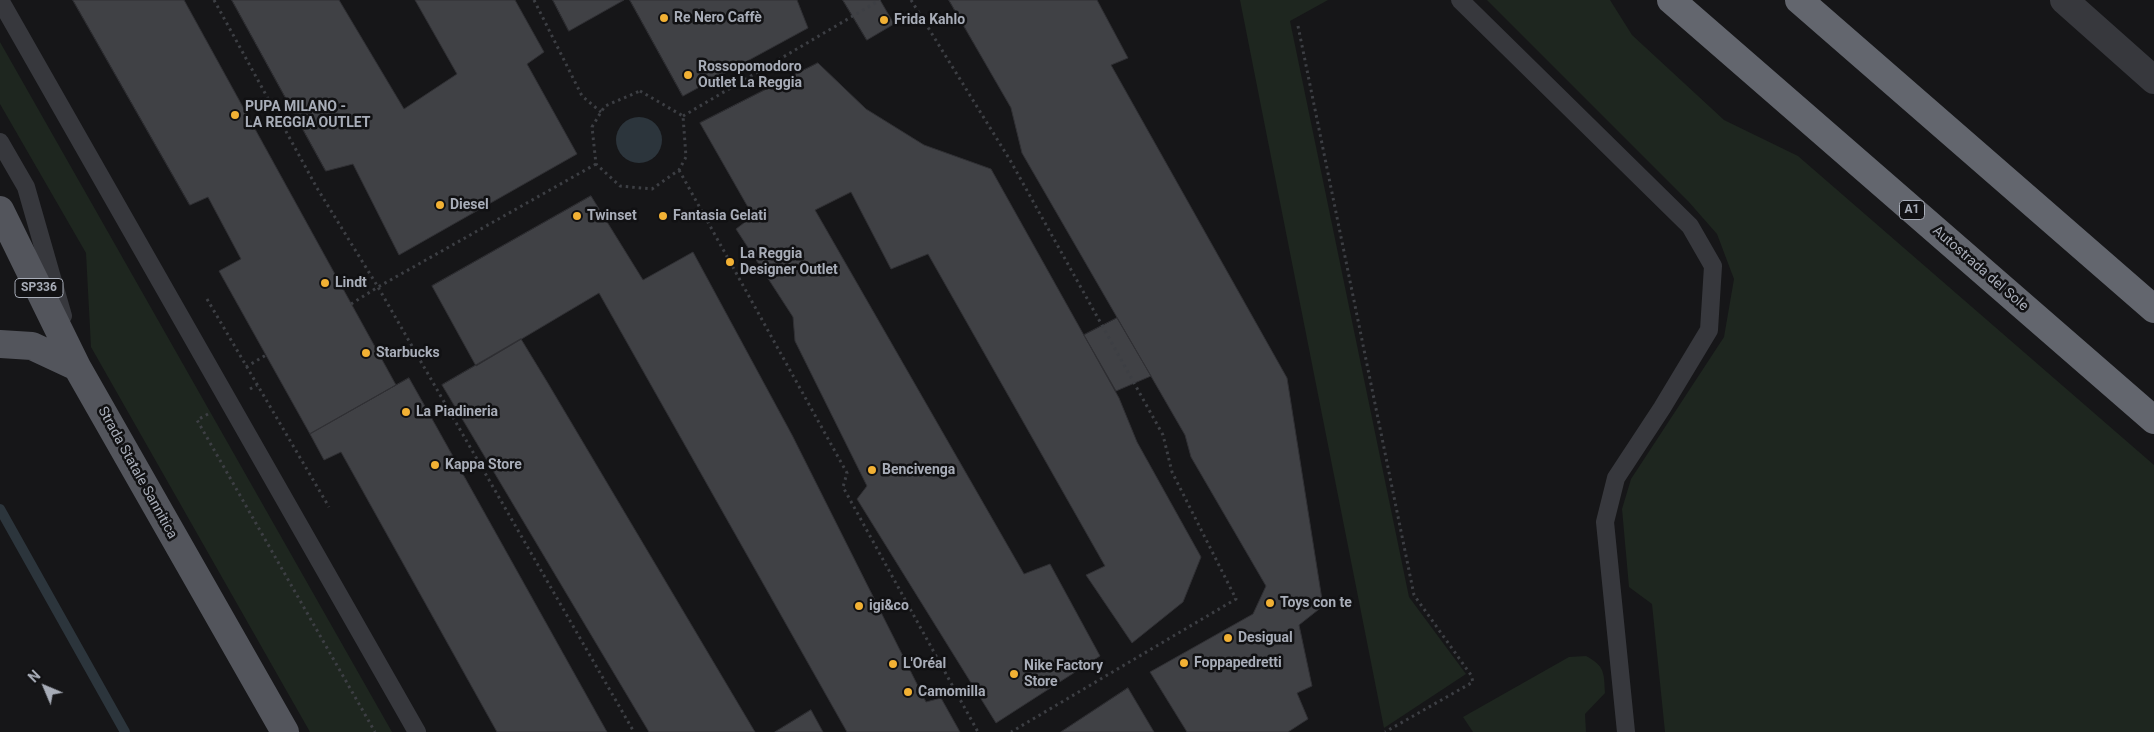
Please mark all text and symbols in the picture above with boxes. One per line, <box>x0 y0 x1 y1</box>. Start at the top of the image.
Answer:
place label: Re Nero Caffè <box>674 10 762 26</box>
marker: Re Nero Caffè <box>658 12 670 24</box>
place label: Frida Kahlo <box>894 12 965 28</box>
marker: Frida Kahlo <box>878 14 890 26</box>
place label: Rossopomodoro Outlet La Reggia <box>698 59 802 92</box>
marker: Rossopomodoro Outlet La Reggia <box>682 69 694 81</box>
place label: PUPA MILANO - LA REGGIA OUTLET <box>245 99 370 132</box>
marker: PUPA MILANO - LA REGGIA OUTLET <box>229 109 241 121</box>
place label: Diesel <box>450 197 489 213</box>
marker: Diesel <box>434 199 446 211</box>
road number: A1 <box>1900 200 1924 220</box>
place label: Twinset <box>587 208 637 224</box>
place label: Fantasia Gelati <box>673 208 767 224</box>
marker: Twinset <box>571 210 583 222</box>
marker: Fantasia Gelati <box>657 210 669 222</box>
street label: Autostrada del Sole <box>1929 223 2031 315</box>
place label: La Reggia Designer Outlet <box>740 246 838 278</box>
marker: La Reggia Designer Outlet <box>724 256 736 268</box>
place label: Lindt <box>335 275 367 291</box>
marker: Lindt <box>319 277 331 289</box>
road number: SP336 <box>15 278 63 298</box>
place label: Starbucks <box>376 345 440 361</box>
marker: Starbucks <box>360 347 372 359</box>
street label: Strada Statale Sannitica <box>94 404 180 542</box>
place label: La Piadineria <box>416 404 498 420</box>
marker: La Piadineria <box>400 406 412 418</box>
place label: Kappa Store <box>445 457 522 473</box>
marker: Kappa Store <box>429 459 441 471</box>
place label: Bencivenga <box>882 462 955 478</box>
marker: Bencivenga <box>866 464 878 476</box>
place label: Toys con te <box>1280 595 1352 611</box>
marker: Toys con te <box>1264 597 1276 609</box>
place label: igi&co <box>869 598 909 614</box>
marker: igi&co <box>853 600 865 612</box>
place label: Desigual <box>1238 630 1293 646</box>
marker: Desigual <box>1222 632 1234 644</box>
place label: Foppapedretti <box>1194 655 1282 671</box>
place label: L'Oréal <box>903 656 946 672</box>
marker: Foppapedretti <box>1178 657 1190 669</box>
marker: L'Oréal <box>887 658 899 670</box>
place label: Nike Factory Store <box>1024 658 1103 690</box>
north arrow <box>20 662 70 712</box>
text: N <box>25 667 44 686</box>
marker: Nike Factory Store <box>1008 668 1020 680</box>
place label: Camomilla <box>918 684 985 700</box>
marker: Camomilla <box>902 686 914 698</box>

